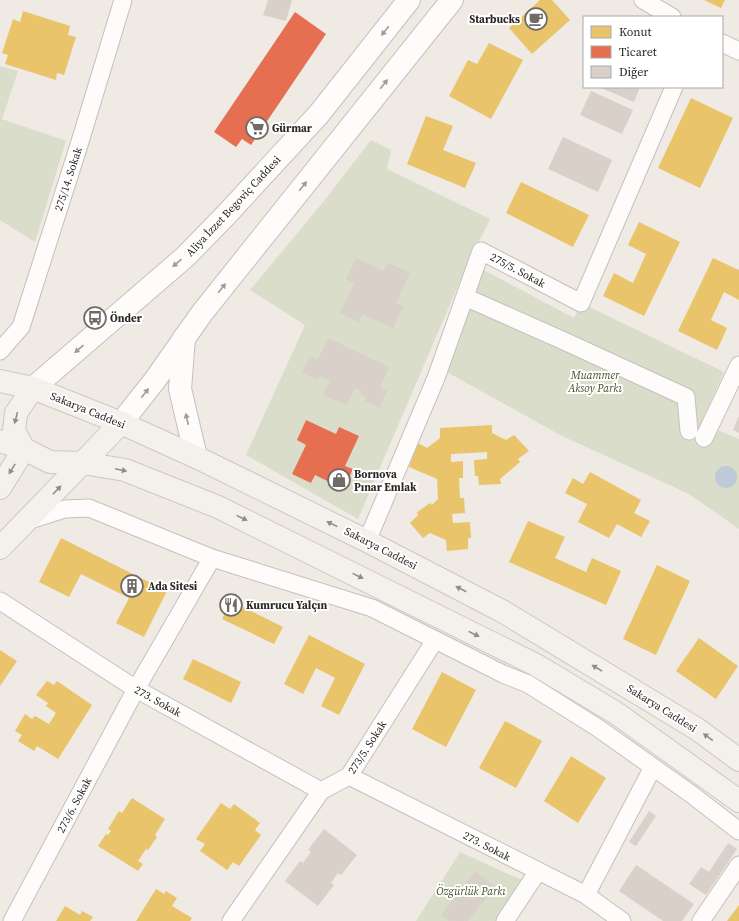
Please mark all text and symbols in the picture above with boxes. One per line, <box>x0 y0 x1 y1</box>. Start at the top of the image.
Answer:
cafe icon: Starbucks <box>523 6 549 32</box>
place label: Starbucks <box>469 12 520 27</box>
legend <box>583 16 723 88</box>
text: Konut <box>619 24 652 40</box>
one-way arrow <box>380 25 389 36</box>
text: Ticaret <box>619 44 657 60</box>
text: Diğer <box>619 64 648 80</box>
one-way arrow <box>380 79 388 90</box>
supermarket icon: Gürmar <box>244 115 270 141</box>
place label: Gürmar <box>272 121 313 136</box>
street label: 275/14. Sokak <box>51 144 86 213</box>
street label: Aliya İzzet Begoviç Caddesi <box>183 153 284 260</box>
one-way arrow <box>298 180 307 191</box>
street label: 275/5. Sokak <box>487 250 549 292</box>
one-way arrow <box>172 259 183 268</box>
one-way arrow <box>217 282 226 293</box>
bus stop icon: Önder <box>82 305 108 331</box>
place label: Önder <box>110 311 143 326</box>
one-way arrow <box>74 344 85 353</box>
park label: Muammer Aksoy Parkı <box>567 368 622 396</box>
one-way arrow <box>141 387 149 398</box>
street label: Sakarya Caddesi <box>48 389 128 432</box>
one-way arrow <box>13 412 19 424</box>
one-way arrow <box>183 413 189 425</box>
one-way arrow <box>8 464 16 474</box>
one-way arrow <box>115 467 127 473</box>
shop icon: Bornova Pınar Emlak <box>326 467 352 493</box>
place label: Bornova Pınar Emlak <box>354 467 417 495</box>
one-way arrow <box>52 485 62 495</box>
one-way arrow <box>236 515 247 521</box>
one-way arrow <box>326 521 338 527</box>
street label: Sakarya Caddesi <box>342 524 420 573</box>
building icon: Ada Sitesi <box>119 573 145 599</box>
one-way arrow <box>352 573 364 579</box>
place label: Ada Sitesi <box>148 579 198 594</box>
one-way arrow <box>455 586 466 592</box>
restaurant icon: Kumrucu Yalçın <box>218 592 244 618</box>
place label: Kumrucu Yalçın <box>246 598 328 613</box>
one-way arrow <box>469 631 480 637</box>
one-way arrow <box>591 665 603 672</box>
street label: Sakarya Caddesi <box>624 681 700 736</box>
street label: 273. Sokak <box>132 682 185 721</box>
street label: 273/5. Sokak <box>345 717 391 777</box>
one-way arrow <box>702 733 713 741</box>
street label: 273/6. Sokak <box>54 774 96 836</box>
street label: 273. Sokak <box>460 828 514 865</box>
park label: Özgürlük Parkı <box>436 883 506 899</box>

